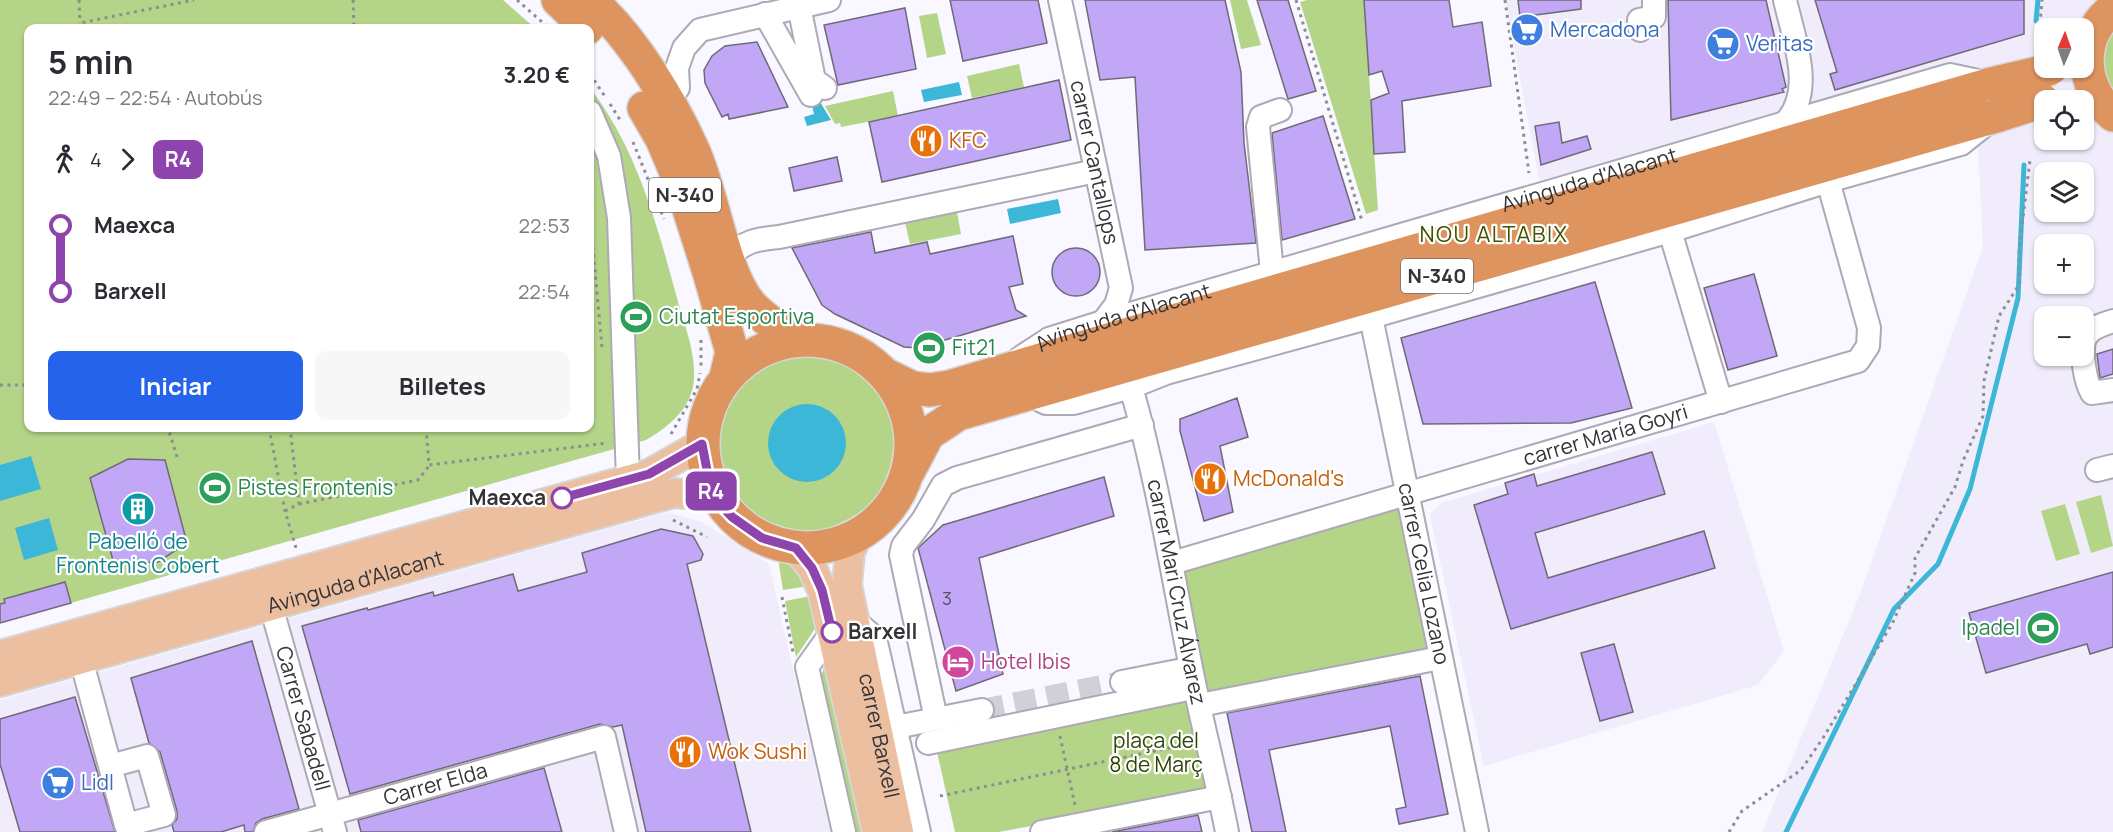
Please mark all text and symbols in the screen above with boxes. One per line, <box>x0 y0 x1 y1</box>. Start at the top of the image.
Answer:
supermarket icon: Mercadona <box>1509 12 1545 48</box>
place label: Mercadona <box>1550 15 1660 43</box>
north arrow <box>2034 18 2094 78</box>
map controls <box>2034 18 2094 366</box>
supermarket icon: Veritas <box>1705 26 1741 62</box>
place label: Veritas <box>1746 29 1813 57</box>
text: 5 min <box>48 39 134 84</box>
text: 3.20 € <box>504 60 570 90</box>
street label: carrer Cantallops <box>1064 78 1126 247</box>
text: 22:49 – 22:54 · Autobús <box>48 84 262 111</box>
button: locate <box>2034 90 2094 150</box>
restaurant icon: KFC <box>908 123 944 159</box>
place label: KFC <box>949 126 987 154</box>
street label: Avinguda d'Alacant <box>1498 140 1681 218</box>
icon: walk <box>48 143 81 176</box>
icon: forward <box>111 143 144 176</box>
text: R4 <box>165 145 191 173</box>
text: 4 <box>90 146 102 173</box>
button: layers <box>2034 162 2094 222</box>
road number: N-340 <box>649 178 721 212</box>
text: Maexca <box>94 210 175 240</box>
text: 22:53 <box>519 212 570 239</box>
district label: NOU ALTABIX <box>1420 219 1568 249</box>
button: + <box>2034 234 2094 294</box>
road number: N-340 <box>1401 259 1473 293</box>
text: Barxell <box>94 276 167 306</box>
street label: Avinguda d'Alacant <box>1029 276 1214 357</box>
text: 22:54 <box>518 278 570 305</box>
sports icon: Ciutat Esportiva <box>618 299 654 335</box>
place label: Ciutat Esportiva <box>659 302 815 330</box>
button: − <box>2034 306 2094 366</box>
sports icon: Fit21 <box>911 330 947 366</box>
place label: Fit21 <box>952 333 996 361</box>
button: Iniciar <box>48 351 303 420</box>
button: Billetes <box>315 351 570 420</box>
street label: carrer María Goyri <box>1520 397 1691 472</box>
restaurant icon: McDonald's <box>1192 461 1228 497</box>
place label: McDonald's <box>1233 464 1344 492</box>
sports icon: Pistes Frontenis <box>197 470 233 506</box>
line badge: R4 <box>684 472 738 510</box>
place label: Pistes Frontenis <box>238 473 393 501</box>
street label: carrer Mari Cruz Álvarez <box>1141 476 1213 707</box>
text: R4 <box>698 477 724 505</box>
street label: carrer Celia Lozano <box>1392 480 1457 667</box>
place label: Maexca <box>469 483 546 511</box>
marker: Maexca <box>551 487 573 509</box>
building icon: Pabelló de Frontenis Cobert <box>120 491 156 527</box>
place label: Pabelló de Frontenis Cobert <box>56 527 220 579</box>
street label: Avinguda d'Alacant <box>263 543 446 619</box>
house number: 3 <box>942 586 952 610</box>
sports icon: Ipadel <box>2025 610 2061 646</box>
place label: Ipadel <box>1961 613 2020 641</box>
place label: Barxell <box>848 617 917 645</box>
marker: Barxell <box>821 621 843 643</box>
street label: Carrer Sabadell <box>270 643 338 794</box>
hotel icon: Hotel Ibis <box>940 644 976 680</box>
place label: Hotel Ibis <box>981 647 1070 675</box>
street label: carrer Barxell <box>853 670 907 801</box>
park label: plaça del 8 de Març <box>1109 726 1203 778</box>
restaurant icon: Wok Sushi <box>667 734 703 770</box>
place label: Wok Sushi <box>708 737 807 765</box>
street label: Carrer Elda <box>380 755 490 811</box>
supermarket icon: Lidl <box>40 765 76 801</box>
place label: Lidl <box>81 768 114 796</box>

